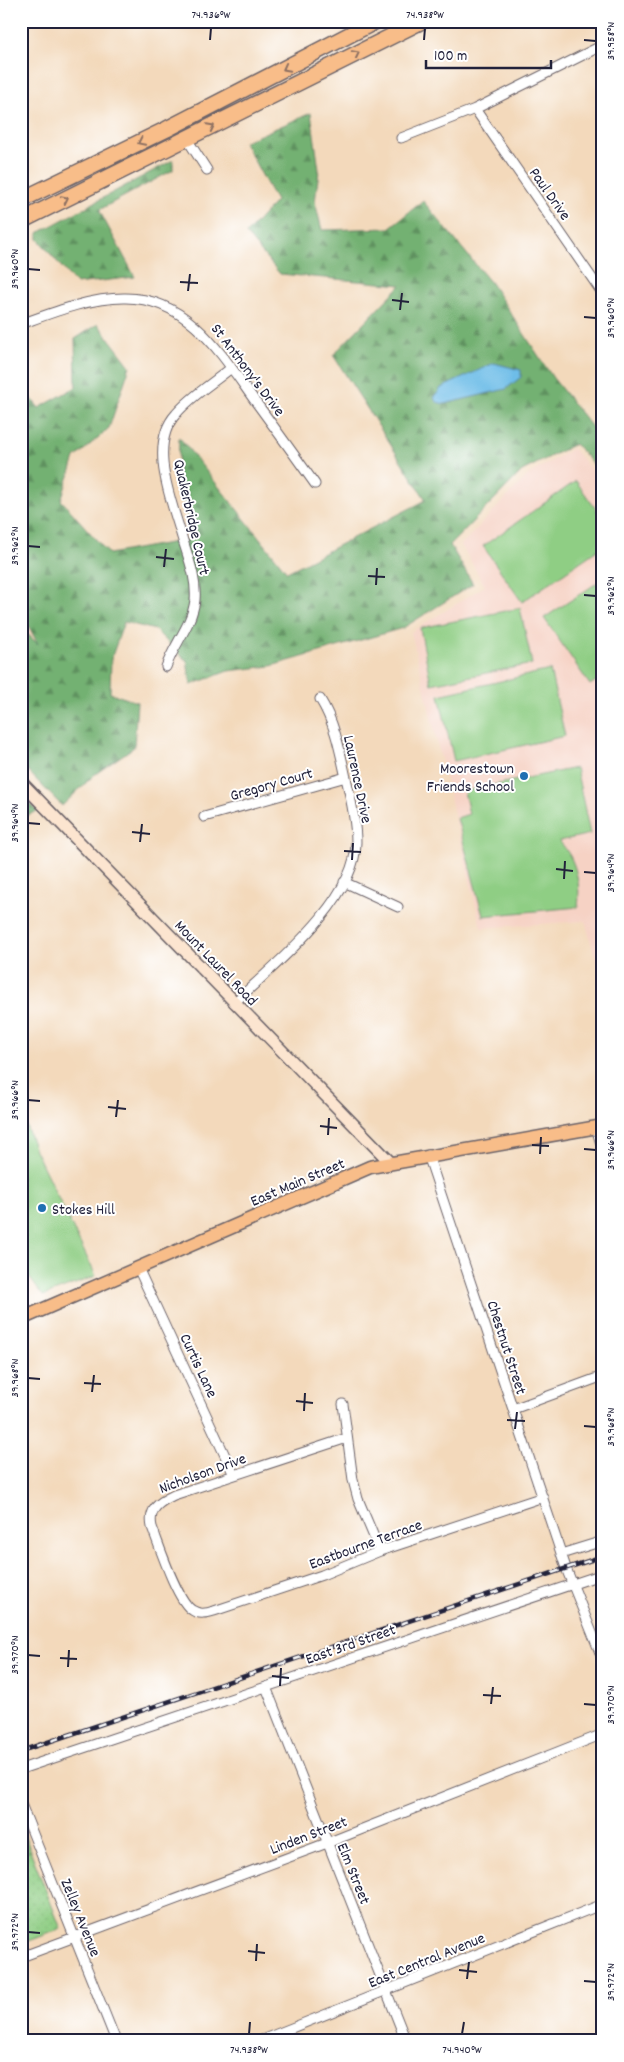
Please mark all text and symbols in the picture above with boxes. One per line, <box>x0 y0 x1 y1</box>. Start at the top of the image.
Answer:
text: 74.936°W <box>191 7 231 24</box>
text: 74.938°W <box>406 7 444 24</box>
text: 39.958°N <box>603 22 620 60</box>
scale bar <box>426 38 552 70</box>
text: 100 m <box>434 46 467 68</box>
one-way arrow <box>351 50 360 61</box>
one-way arrow <box>282 62 291 72</box>
one-way arrow <box>205 123 214 133</box>
one-way arrow <box>137 135 146 146</box>
street label: Paul Drive <box>522 163 576 226</box>
one-way arrow <box>60 195 69 205</box>
text: 39.960°N <box>7 249 24 289</box>
text: 39.960°N <box>603 298 620 338</box>
street label: St Anthony's Drive <box>204 319 290 422</box>
street label: Quakerbridge Court <box>166 457 215 578</box>
text: 39.962°N <box>7 526 24 566</box>
text: 39.962°N <box>603 576 620 616</box>
street label: Laurence Drive <box>336 733 377 826</box>
place label: Moorestown Friends School <box>427 758 514 799</box>
street label: Gregory Court <box>228 763 316 808</box>
marker: Moorestown Friends School <box>518 770 530 782</box>
text: 39.964°N <box>7 803 24 842</box>
text: 39.964°N <box>603 853 620 892</box>
street label: Mount Laurel Road <box>168 916 262 1012</box>
text: 39.966°N <box>7 1080 24 1120</box>
text: 39.966°N <box>603 1130 620 1170</box>
street label: East Main Street <box>247 1153 349 1214</box>
place label: Stokes Hill <box>52 1199 115 1222</box>
marker: Stokes Hill <box>36 1202 48 1214</box>
street label: Chestnut Street <box>480 1298 532 1398</box>
street label: Curtis Lane <box>173 1330 223 1402</box>
text: 39.968°N <box>7 1359 24 1397</box>
text: 39.968°N <box>603 1408 620 1446</box>
street label: Nicholson Drive <box>156 1448 250 1501</box>
street label: Eastbourne Terrace <box>306 1514 426 1576</box>
street label: East 3rd Street <box>303 1619 399 1672</box>
text: 39.970°N <box>7 1635 24 1675</box>
text: 39.970°N <box>603 1685 620 1725</box>
street label: Linden Street <box>267 1811 351 1862</box>
street label: Elm Street <box>330 1840 375 1908</box>
street label: Zelley Avenue <box>54 1875 106 1961</box>
text: 39.972°N <box>7 1913 24 1951</box>
street label: East Central Avenue <box>365 1927 489 1995</box>
text: 39.972°N <box>603 1963 620 2001</box>
text: 74.938°W <box>230 2042 268 2059</box>
text: 74.940°W <box>442 2042 482 2059</box>

